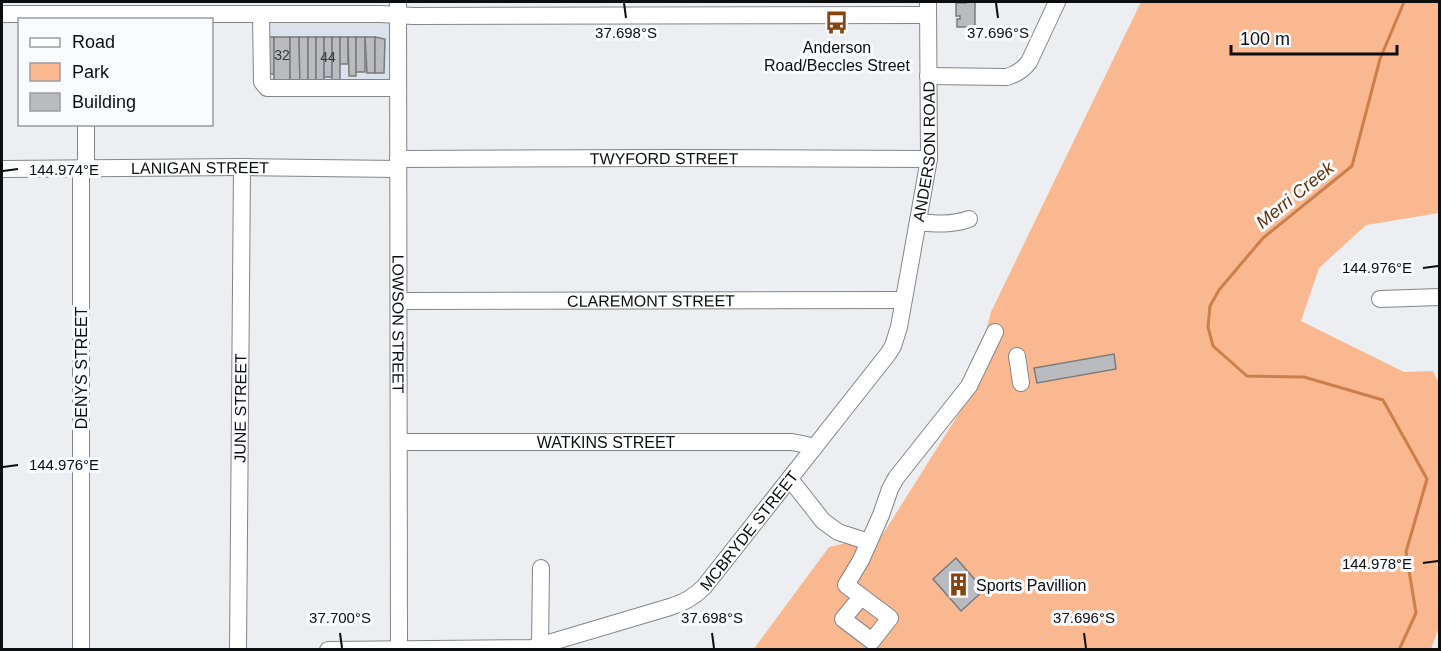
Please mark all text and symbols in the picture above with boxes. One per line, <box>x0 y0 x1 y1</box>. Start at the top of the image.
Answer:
bus stop icon: Anderson Road/Beccles Street <box>824 9 850 35</box>
legend <box>18 18 213 126</box>
scale bar <box>1231 18 1398 56</box>
text: 37.698°S <box>595 24 657 41</box>
text: 37.696°S <box>967 24 1029 41</box>
text: 100 m <box>1240 29 1290 49</box>
text: Road <box>72 32 115 52</box>
place label: Anderson Road/Beccles Street <box>764 39 910 74</box>
house number: 32 <box>274 47 290 63</box>
house number: 44 <box>320 49 336 65</box>
text: Park <box>72 62 110 82</box>
street label: ANDERSON ROAD <box>910 81 938 223</box>
text: Building <box>72 92 136 112</box>
street label: TWYFORD STREET <box>590 150 739 167</box>
water label: Merri Creek <box>1252 157 1339 232</box>
street label: LANIGAN STREET <box>131 159 269 177</box>
text: 144.974°E <box>29 161 99 178</box>
street label: LOWSON STREET <box>389 255 407 394</box>
text: 144.976°E <box>1342 259 1412 276</box>
street label: CLAREMONT STREET <box>567 292 735 310</box>
street label: DENYS STREET <box>73 306 90 429</box>
street label: JUNE STREET <box>232 353 249 463</box>
street label: WATKINS STREET <box>537 434 676 451</box>
text: 144.976°E <box>29 456 99 473</box>
street label: MCBRYDE STREET <box>697 467 802 594</box>
text: 144.978°E <box>1342 555 1412 572</box>
building icon: Sports Pavillion <box>945 572 971 598</box>
place label: Sports Pavillion <box>976 577 1086 594</box>
text: 37.700°S <box>309 609 371 626</box>
text: 37.698°S <box>681 609 743 626</box>
text: 37.696°S <box>1053 609 1115 626</box>

